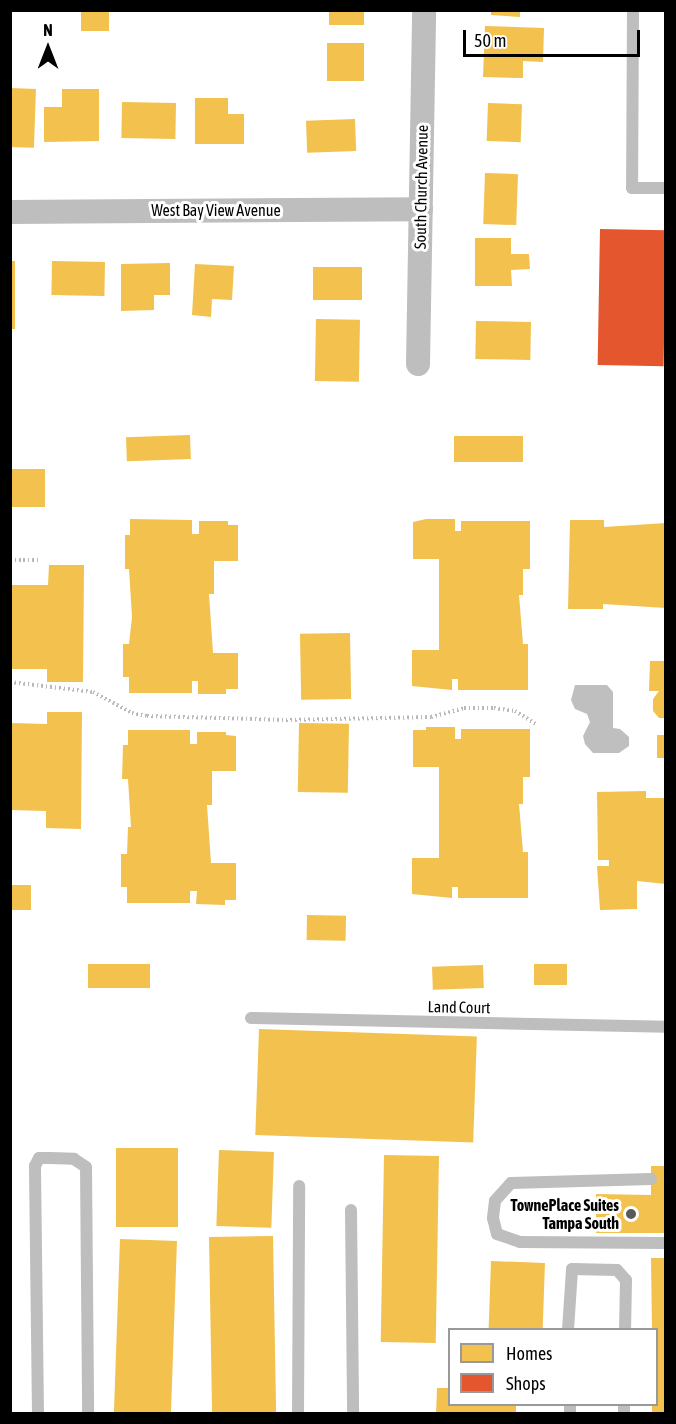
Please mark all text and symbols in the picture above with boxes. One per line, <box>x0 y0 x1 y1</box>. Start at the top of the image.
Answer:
north arrow <box>18 18 78 78</box>
scale bar <box>466 18 643 56</box>
text: N <box>43 21 53 39</box>
text: 50 m <box>474 30 506 51</box>
street label: South Church Avenue <box>410 125 432 249</box>
street label: West Bay View Avenue <box>151 200 281 220</box>
street label: Land Court <box>427 997 491 1017</box>
place label: TownePlace Suites Tampa South <box>511 1195 619 1233</box>
marker: TownePlace Suites Tampa South <box>624 1207 638 1221</box>
legend <box>448 1328 658 1406</box>
text: Homes <box>506 1343 552 1364</box>
text: Shops <box>506 1373 546 1394</box>

